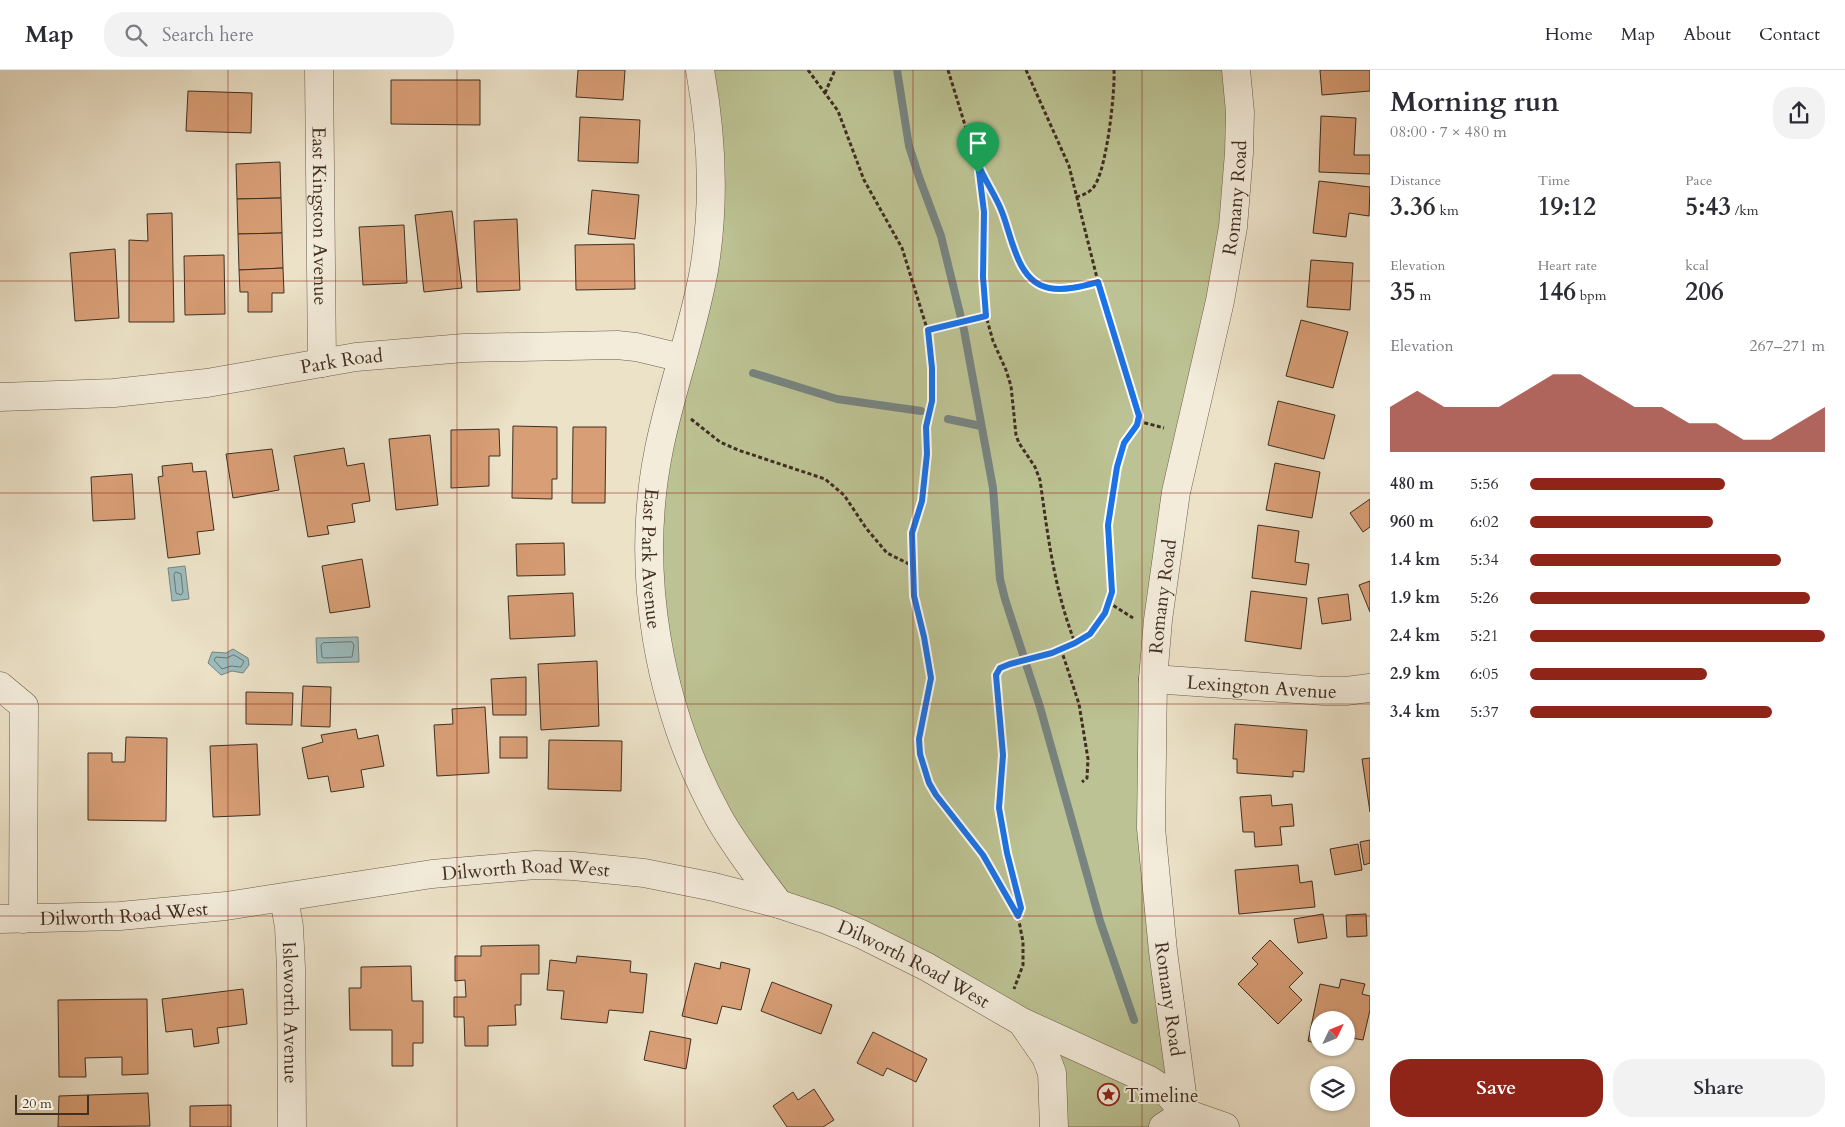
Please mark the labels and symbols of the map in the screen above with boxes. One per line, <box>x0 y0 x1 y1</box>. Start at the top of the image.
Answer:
pin <box>957 122 999 173</box>
street label: East Kingston Avenue <box>306 127 333 305</box>
street label: Romany Road <box>1216 140 1253 257</box>
street label: Park Road <box>298 343 384 381</box>
street label: East Park Avenue <box>635 487 667 631</box>
street label: Romany Road <box>1143 538 1183 655</box>
street label: Lexington Avenue <box>1186 669 1337 705</box>
street label: Dilworth Road West <box>441 853 611 887</box>
street label: Dilworth Road West <box>39 896 209 932</box>
street label: Dilworth Road West <box>834 914 994 1015</box>
street label: Romany Road <box>1148 940 1190 1058</box>
street label: Isleworth Avenue <box>276 941 304 1084</box>
north arrow <box>1310 1011 1355 1056</box>
place icon: Timeline <box>1097 1083 1121 1107</box>
place label: Timeline <box>1125 1083 1199 1109</box>
scale bar <box>15 1092 89 1115</box>

